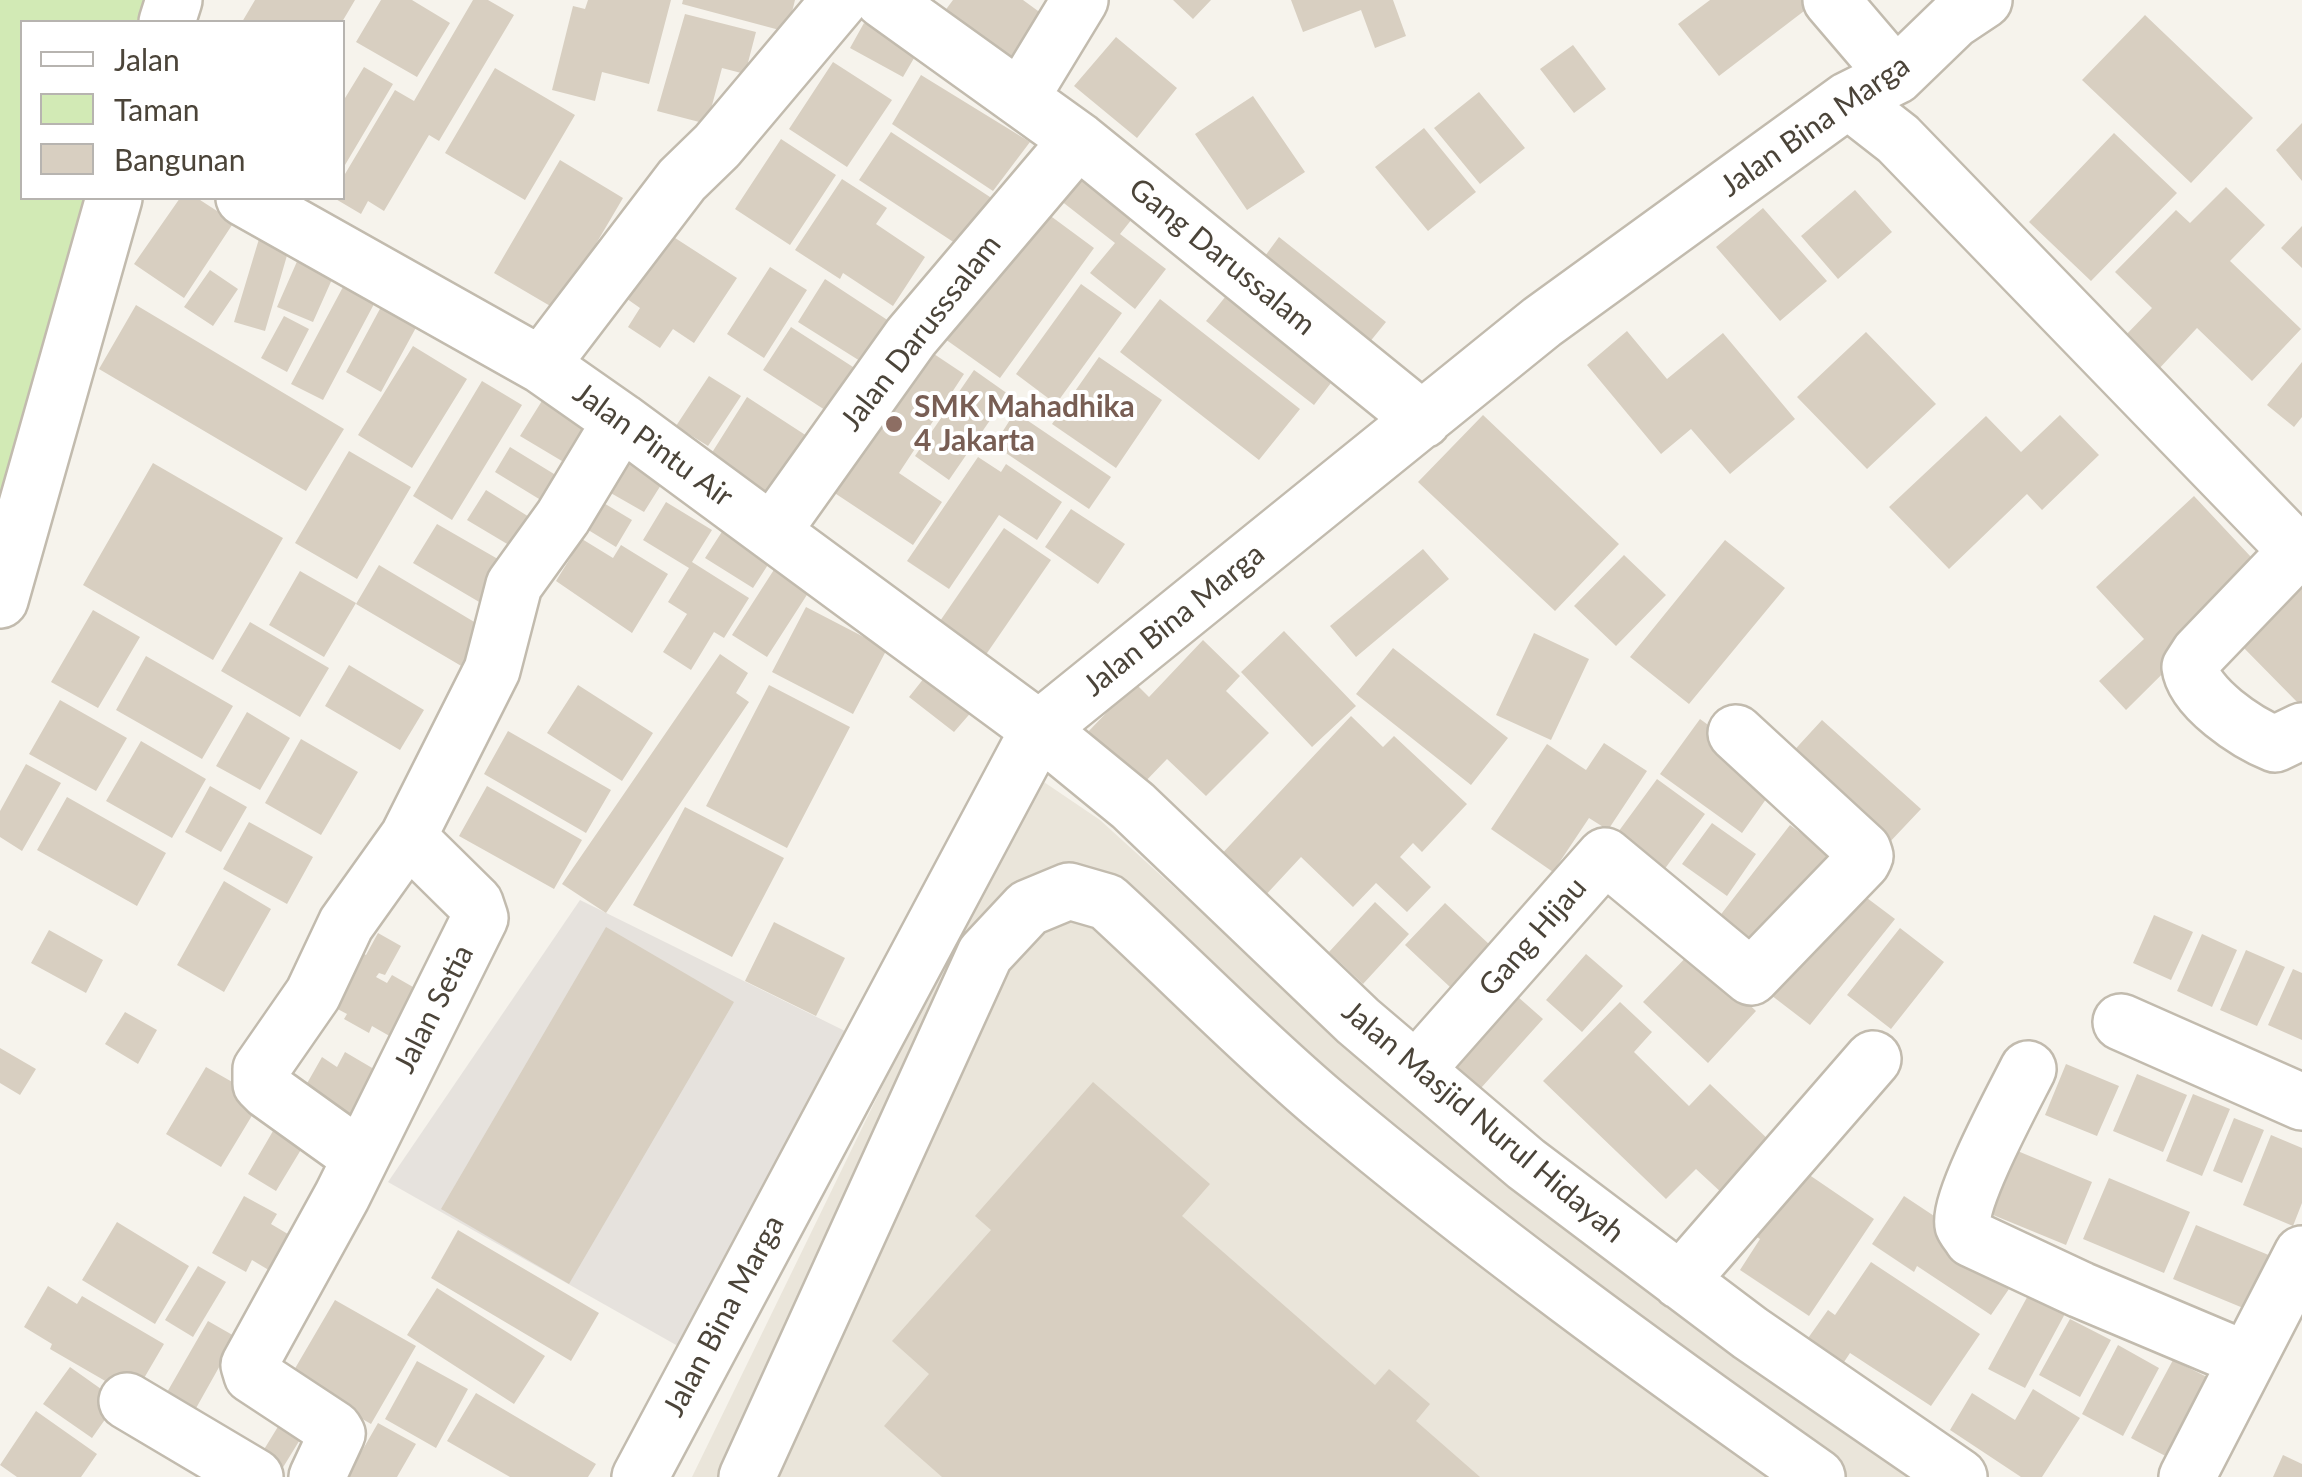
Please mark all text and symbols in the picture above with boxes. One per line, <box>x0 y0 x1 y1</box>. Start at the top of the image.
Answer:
legend <box>20 20 345 200</box>
text: Jalan <box>114 41 180 77</box>
street label: Jalan Bina Marga <box>1714 47 1916 205</box>
text: Taman <box>114 91 200 127</box>
text: Bangunan <box>114 141 246 177</box>
street label: Gang Darussalam <box>1122 171 1322 343</box>
street label: Jalan Darusssalam <box>833 228 1009 438</box>
street label: Jalan Pintu Air <box>566 375 740 515</box>
place label: SMK Mahadhika 4 Jakarta <box>914 389 1135 460</box>
marker: SMK Mahadhika 4 Jakarta <box>883 413 905 435</box>
street label: Jalan Bina Marga <box>1076 536 1272 704</box>
street label: Gang Hijau <box>1472 870 1594 1004</box>
street label: Jalan Setia <box>386 939 482 1079</box>
street label: Jalan Masjid Nurul Hidayah <box>1335 993 1631 1251</box>
street label: Jalan Bina Marga <box>656 1209 792 1423</box>

